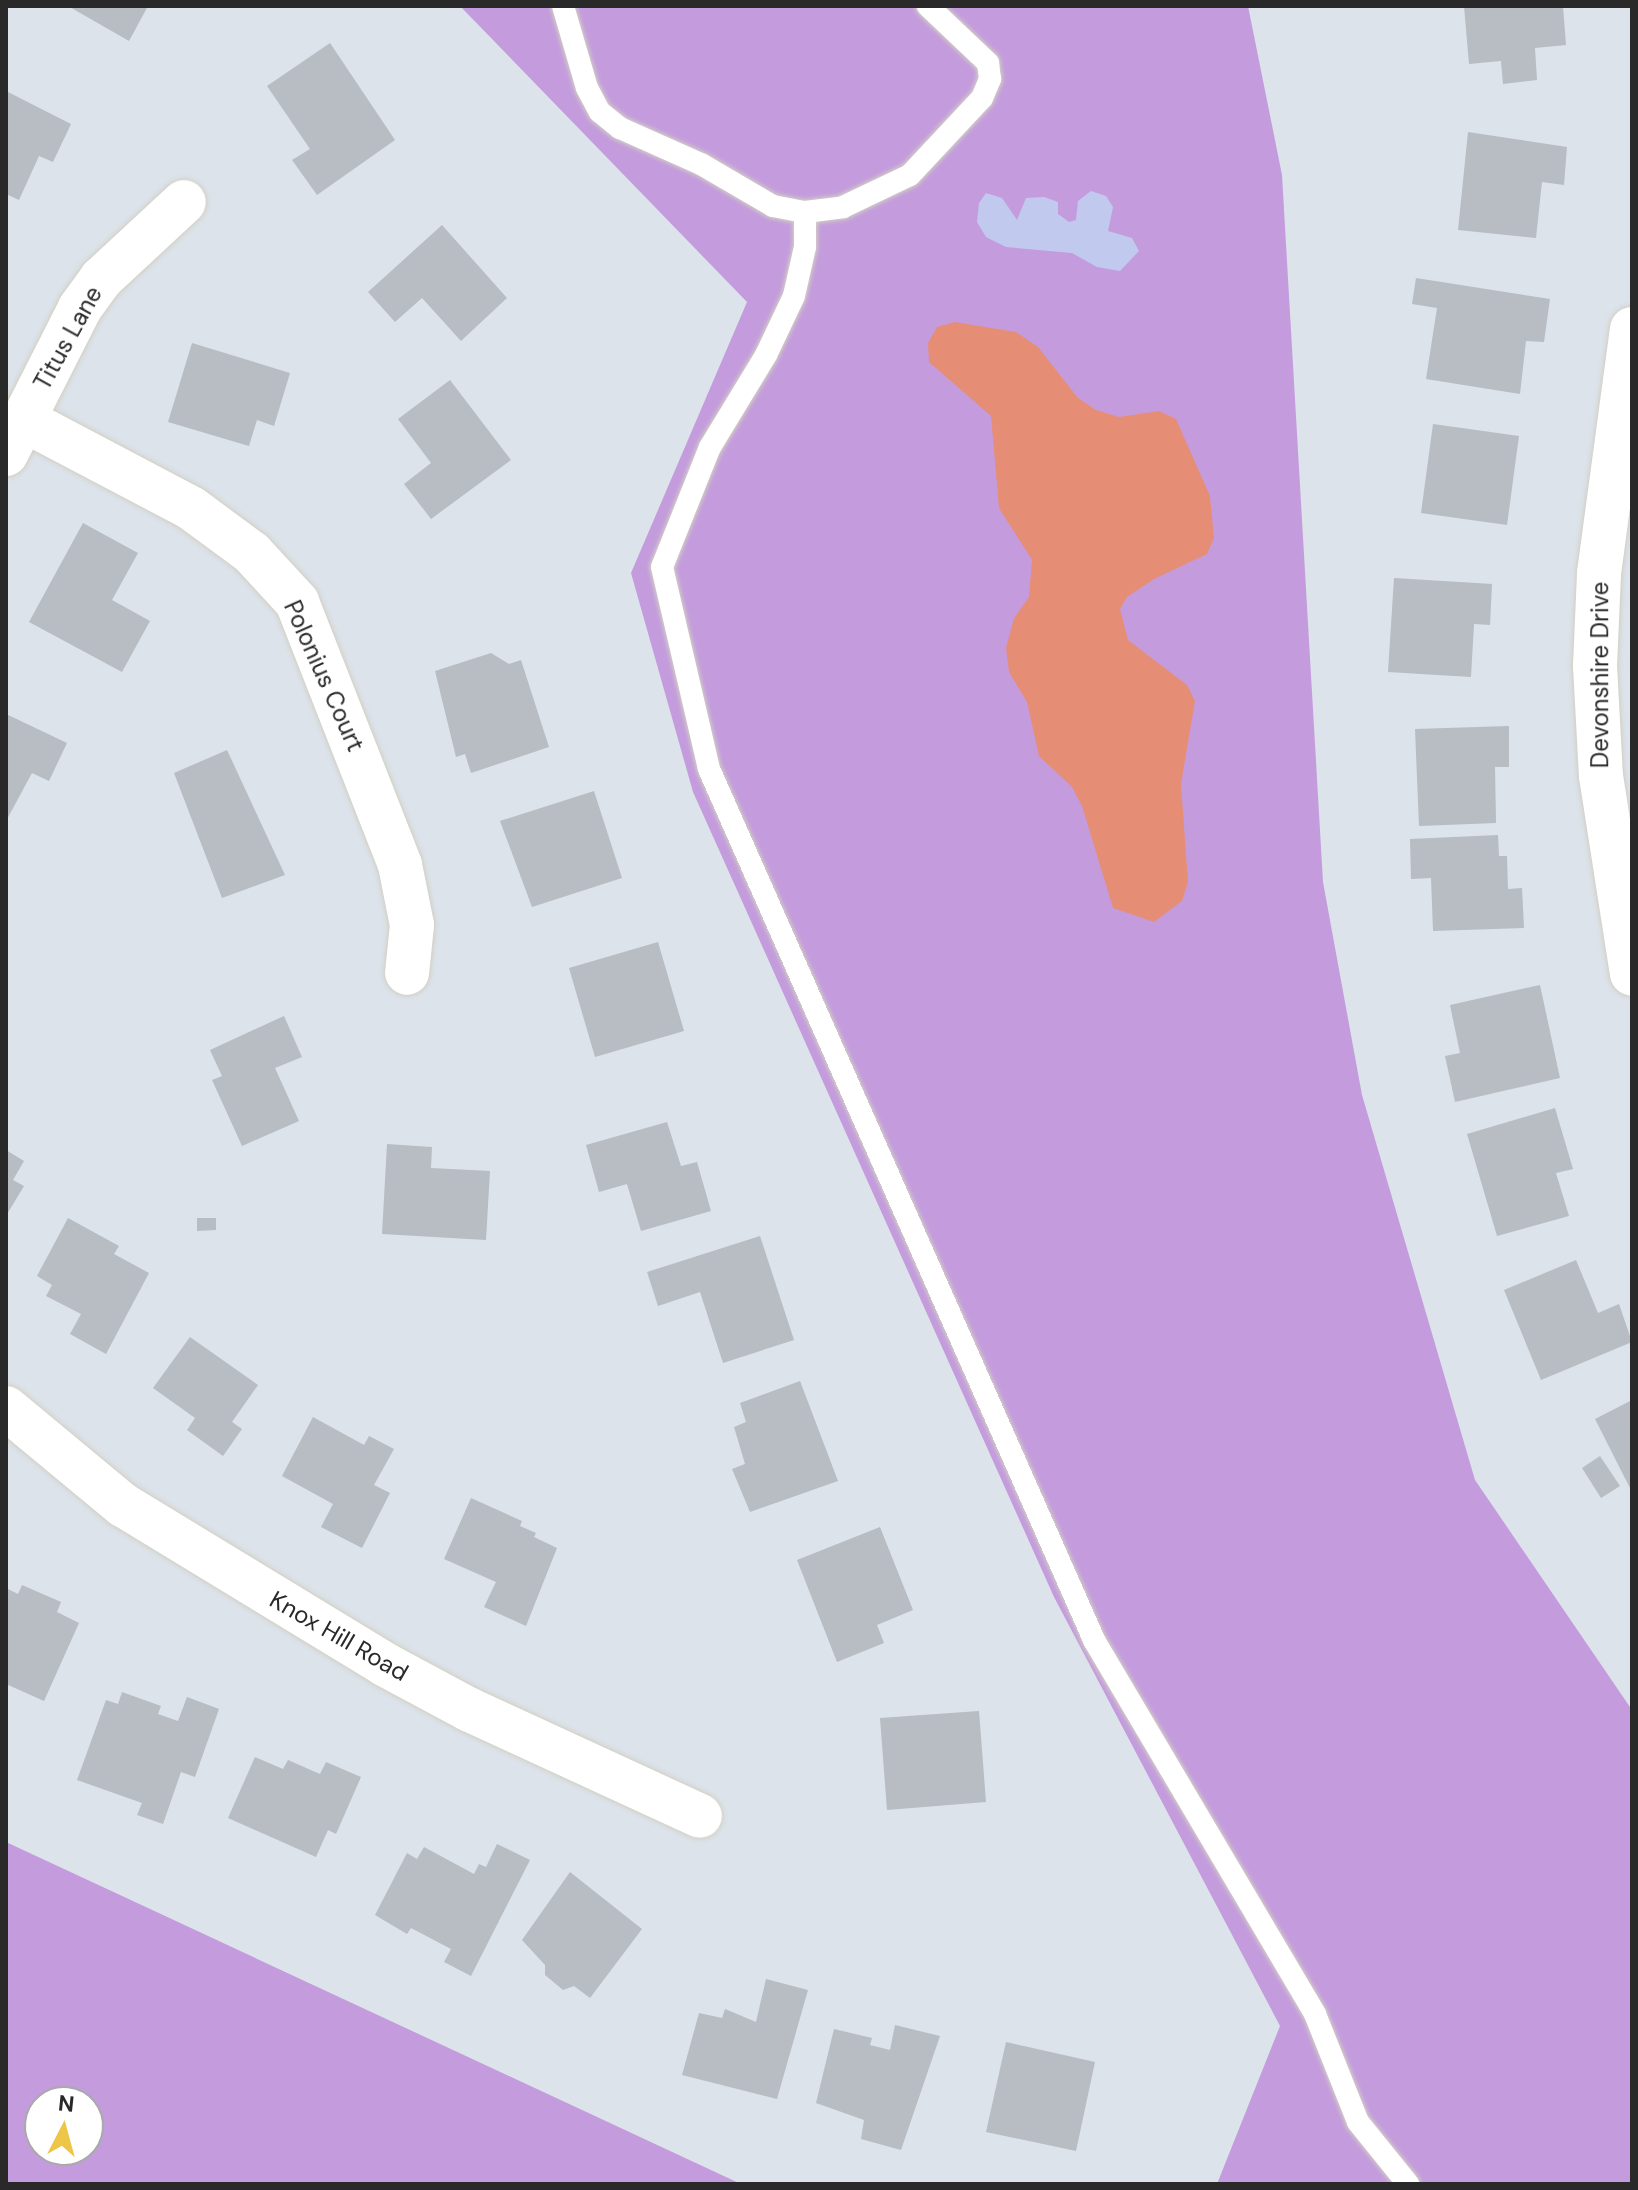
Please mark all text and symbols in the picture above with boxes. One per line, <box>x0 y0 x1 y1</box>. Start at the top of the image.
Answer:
street label: Titus Lane <box>28 281 108 395</box>
street label: Devonshire Drive <box>1586 582 1614 768</box>
street label: Polonius Court <box>278 596 370 756</box>
street label: Knox Hill Road <box>265 1585 413 1687</box>
north arrow <box>24 2086 104 2166</box>
text: N <box>57 2088 76 2119</box>

